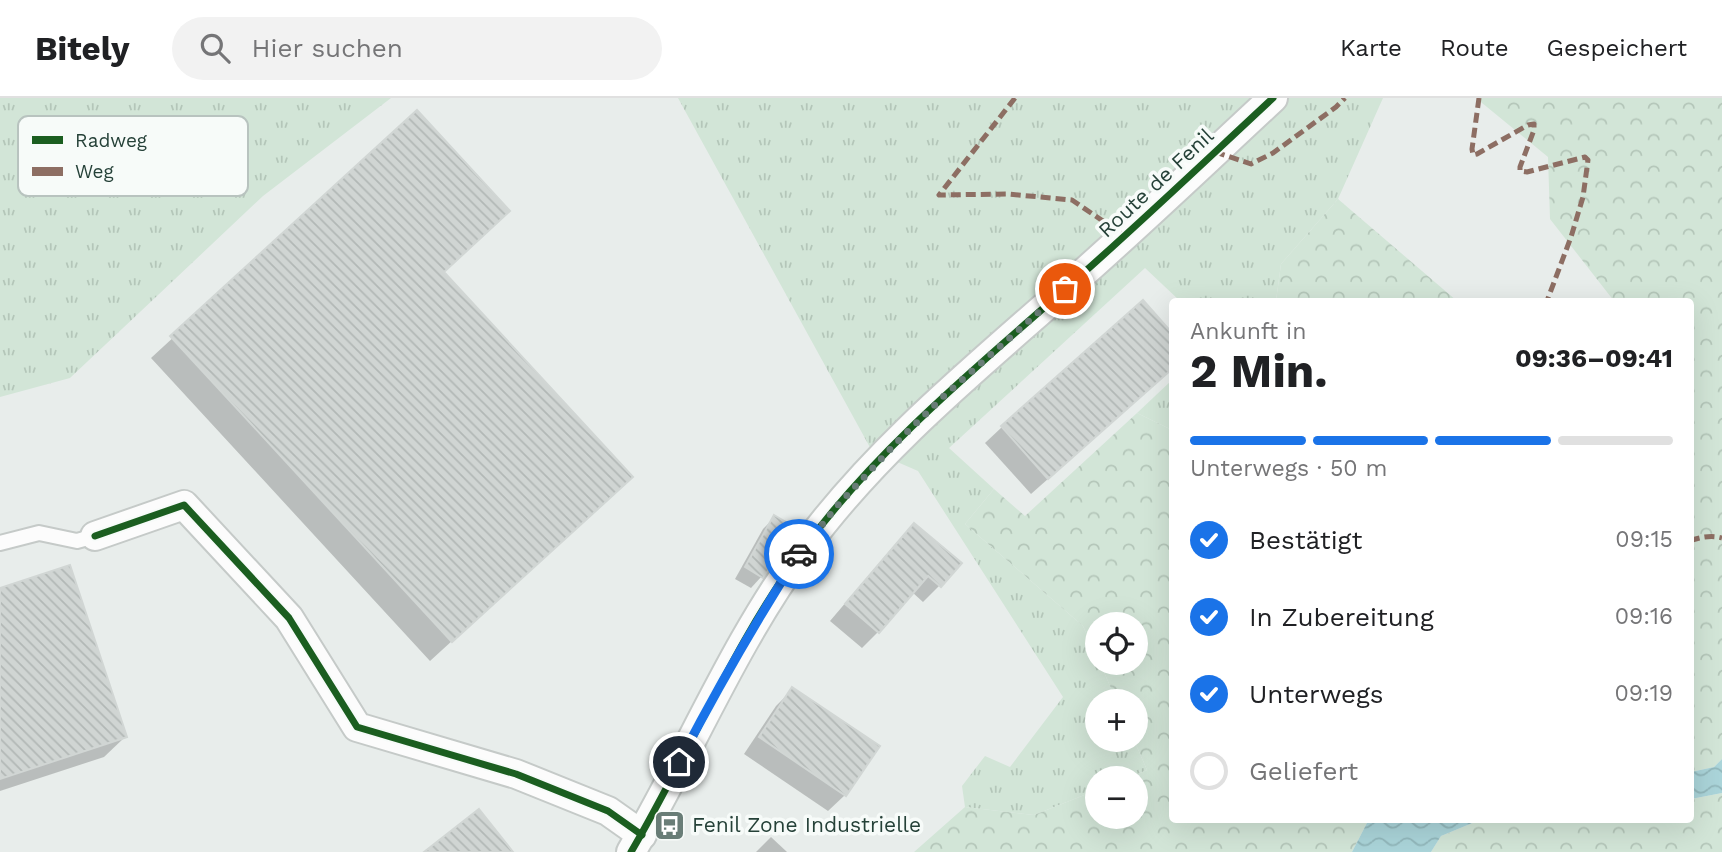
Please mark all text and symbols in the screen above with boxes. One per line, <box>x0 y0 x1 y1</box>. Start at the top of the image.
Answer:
search box <box>172 17 662 80</box>
text: Bitely <box>35 29 130 68</box>
icon: search <box>196 29 234 67</box>
text: Hier suchen <box>252 33 403 63</box>
text: Karte <box>1340 34 1402 62</box>
text: Route <box>1440 34 1509 62</box>
text: Gespeichert <box>1547 34 1687 62</box>
legend <box>18 116 248 196</box>
street label: Route de Fenil <box>1093 122 1219 242</box>
text: Radweg <box>75 129 148 152</box>
text: Weg <box>75 160 115 183</box>
pin <box>1035 259 1095 319</box>
icon: bag <box>1046 270 1084 308</box>
text: Ankunft in <box>1190 318 1306 345</box>
text: 09:36–09:41 <box>1515 343 1673 373</box>
text: 2 Min. <box>1190 344 1328 398</box>
text: Unterwegs · 50 m <box>1190 455 1387 482</box>
courier <box>764 519 834 589</box>
icon: check <box>1190 521 1228 559</box>
text: Bestätigt <box>1249 525 1362 555</box>
text: 09:15 <box>1615 526 1673 553</box>
icon: car <box>780 535 818 573</box>
icon: check <box>1190 598 1228 636</box>
text: In Zubereitung <box>1249 602 1434 632</box>
text: 09:16 <box>1615 603 1673 630</box>
map controls <box>1085 612 1148 829</box>
button: locate <box>1085 612 1148 675</box>
icon: check <box>1190 675 1228 713</box>
text: Unterwegs <box>1249 679 1384 709</box>
text: 09:19 <box>1615 680 1673 707</box>
button: + <box>1085 689 1148 752</box>
pin <box>649 732 709 792</box>
icon: home <box>660 743 698 781</box>
text: Geliefert <box>1249 756 1358 786</box>
button: − <box>1085 766 1148 829</box>
bus stop icon: Fenil Zone Industrielle <box>652 808 686 842</box>
place label: Fenil Zone Industrielle <box>692 812 921 837</box>

